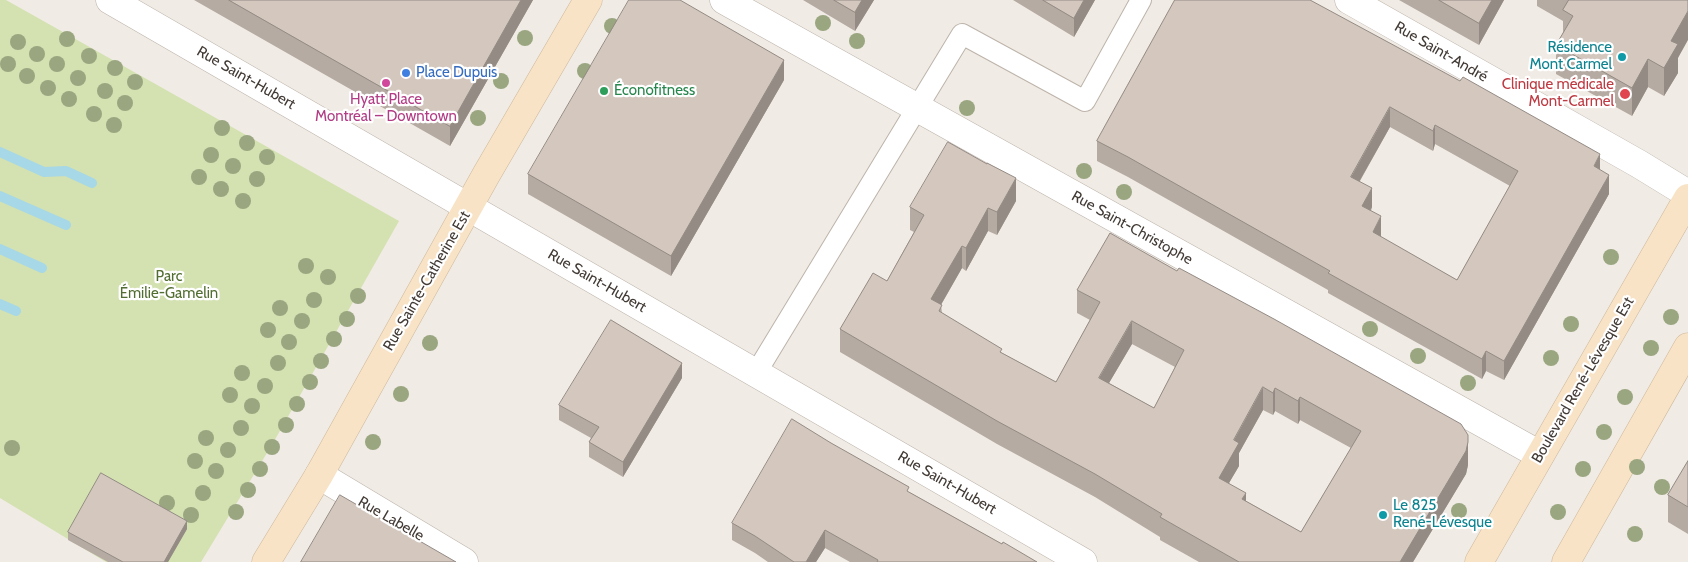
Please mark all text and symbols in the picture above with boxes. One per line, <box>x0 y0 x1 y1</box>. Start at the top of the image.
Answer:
street label: Rue Saint-André <box>1391 18 1491 86</box>
place label: Résidence Mont Carmel <box>1530 39 1612 74</box>
street label: Rue Saint-Hubert <box>194 43 298 113</box>
marker: Résidence Mont Carmel <box>1616 51 1628 63</box>
place label: Place Dupuis <box>416 64 497 82</box>
marker: Place Dupuis <box>400 67 412 79</box>
place label: Clinique médicale Mont-Carmel <box>1502 76 1614 111</box>
marker: Hyatt Place Montréal – Downtown <box>380 77 392 89</box>
place label: Éconofitness <box>614 82 695 100</box>
marker: Éconofitness <box>598 85 610 97</box>
marker: Clinique médicale Mont-Carmel <box>1618 87 1632 101</box>
place label: Hyatt Place Montréal – Downtown <box>315 91 457 126</box>
street label: Rue Saint-Christophe <box>1068 187 1196 269</box>
street label: Rue Sainte-Catherine Est <box>380 208 474 354</box>
street label: Rue Saint-Hubert <box>545 246 649 316</box>
park label: Parc Émilie-Gamelin <box>120 268 218 303</box>
street label: Boulevard René-Lévesque Est <box>1528 294 1638 466</box>
street label: Rue Saint-Hubert <box>895 448 999 518</box>
street label: Rue Labelle <box>355 493 427 545</box>
place label: Le 825 René-Lévesque <box>1393 497 1492 532</box>
marker: Le 825 René-Lévesque <box>1377 509 1389 521</box>

